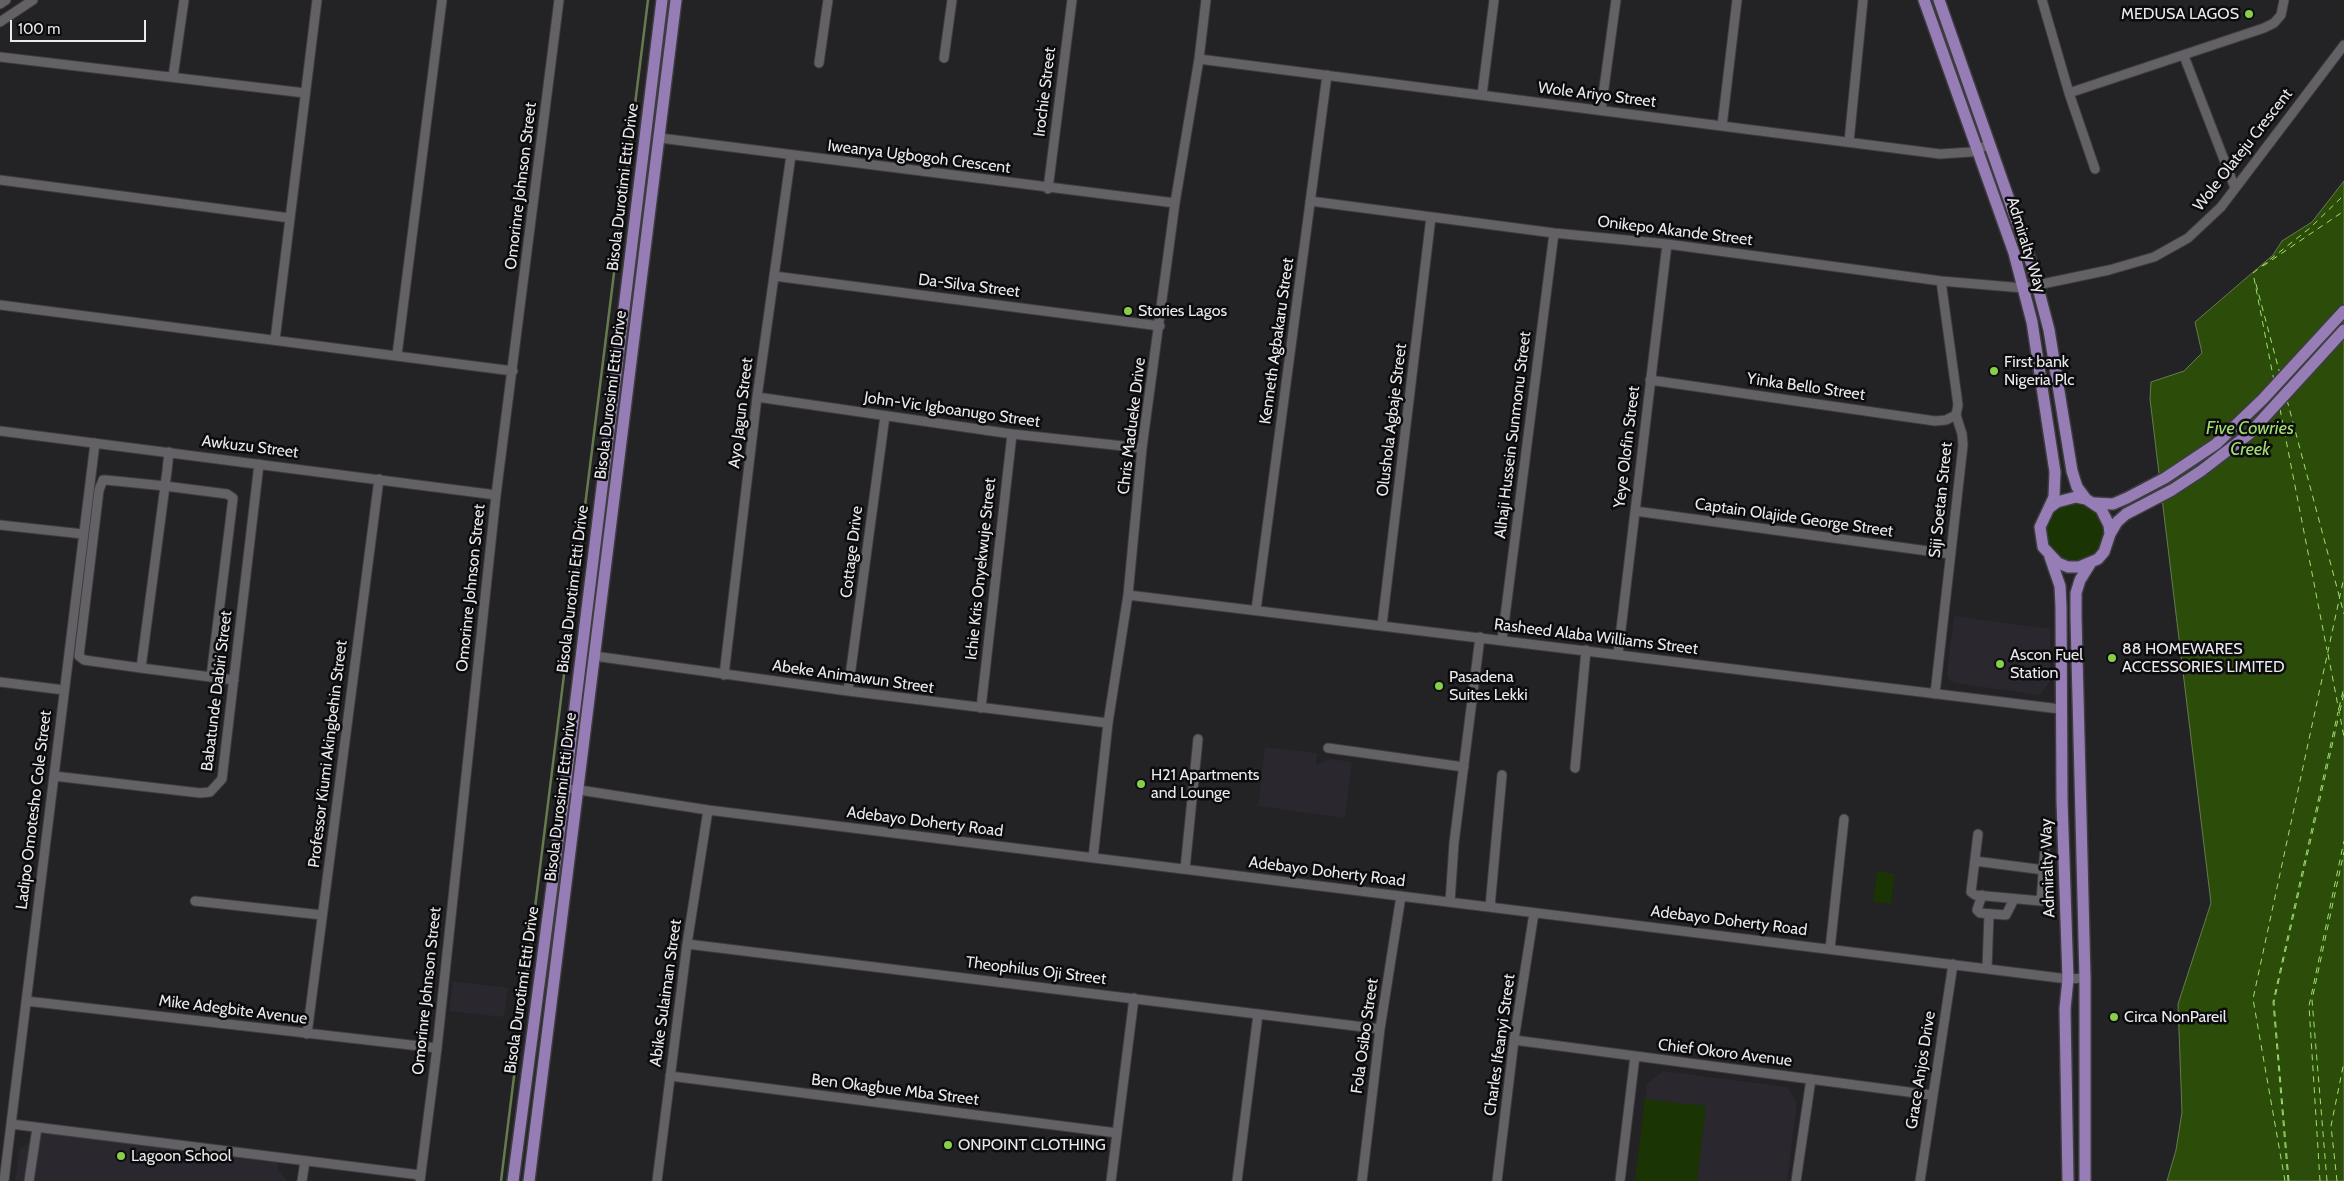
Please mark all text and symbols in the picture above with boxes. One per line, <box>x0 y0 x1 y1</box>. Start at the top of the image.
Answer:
place label: MEDUSA LAGOS <box>2121 4 2239 24</box>
marker: MEDUSA LAGOS <box>2243 8 2255 20</box>
scale bar <box>12 10 149 42</box>
text: 100 m <box>18 20 60 38</box>
street label: Irochie Street <box>1030 46 1060 138</box>
street label: Wole Ariyo Street <box>1537 78 1657 112</box>
street label: Wole Olateju Crescent <box>2189 85 2297 215</box>
street label: Omorinre Johnson Street <box>501 101 541 271</box>
street label: Bisola Durotimi Etti Drive <box>603 102 643 272</box>
street label: Iweanya Ugbogoh Crescent <box>826 136 1012 178</box>
street label: Admiralty Way <box>2002 195 2050 295</box>
street label: Onikepo Akande Street <box>1596 212 1754 250</box>
street label: Kenneth Agbakaru Street <box>1256 257 1298 425</box>
street label: Da-Silva Street <box>917 270 1021 302</box>
place label: Stories Lagos <box>1138 301 1227 321</box>
marker: Stories Lagos <box>1122 305 1134 317</box>
street label: Bisola Durosimi Etti Drive <box>591 309 631 481</box>
street label: Alhaji Hussein Sunmonu Street <box>1491 330 1535 540</box>
street label: Olushola Agbaje Street <box>1373 342 1411 498</box>
place label: First bank Nigeria Plc <box>2004 352 2074 390</box>
street label: Chris Madueke Drive <box>1114 356 1150 496</box>
street label: Ayo Jagun Street <box>725 357 757 469</box>
marker: First bank Nigeria Plc <box>1988 365 2000 377</box>
street label: Yinka Bello Street <box>1746 369 1866 405</box>
street label: Yeye Olofin Street <box>1610 385 1644 509</box>
street label: John-Vic Igboanugo Street <box>863 388 1041 432</box>
water label: Five Cowries Creek <box>2206 418 2294 460</box>
street label: Awkuzu Street <box>201 432 299 462</box>
street label: Siji Soetan Street <box>1925 441 1957 559</box>
street label: Ichie Kris Onyekwuje Street <box>962 477 1000 661</box>
street label: Captain Olajide George Street <box>1694 495 1894 541</box>
street label: Omorinre Johnson Street <box>453 503 489 673</box>
street label: Bisola Durotimi Etti Drive <box>553 504 593 674</box>
street label: Cottage Drive <box>837 505 867 599</box>
street label: Babatunde Dabiri Street <box>198 610 236 772</box>
street label: Rasheed Alaba Williams Street <box>1493 615 1699 659</box>
street label: Professor Kiumi Akingbehin Street <box>305 639 351 869</box>
place label: 88 HOMEWARES ACCESSORIES LIMITED <box>2122 639 2285 677</box>
place label: Ascon Fuel Station <box>2010 645 2083 683</box>
marker: 88 HOMEWARES ACCESSORIES LIMITED <box>2106 652 2118 664</box>
street label: Abeke Animawun Street <box>771 656 935 698</box>
marker: Ascon Fuel Station <box>1994 658 2006 670</box>
place label: Pasadena Suites Lekki <box>1449 667 1528 705</box>
marker: Pasadena Suites Lekki <box>1433 680 1445 692</box>
street label: Ladipo Omotesho Cole Street <box>12 709 56 911</box>
street label: Bisola Durosimi Etti Drive <box>541 711 581 883</box>
place label: H21 Apartments and Lounge <box>1151 765 1259 803</box>
marker: H21 Apartments and Lounge <box>1135 778 1147 790</box>
street label: Adebayo Doherty Road <box>846 803 1004 841</box>
street label: Admiralty Way <box>2037 818 2059 918</box>
street label: Adebayo Doherty Road <box>1248 853 1406 891</box>
street label: Adebayo Doherty Road <box>1650 902 1808 940</box>
street label: Bisola Durotimi Etti Drive <box>501 905 543 1075</box>
street label: Omorinre Johnson Street <box>409 906 445 1076</box>
street label: Abike Sulaiman Street <box>646 918 686 1068</box>
street label: Theophilus Oji Street <box>965 953 1107 989</box>
street label: Charles Ifeanyi Street <box>1481 973 1519 1117</box>
street label: Fola Osibo Street <box>1347 977 1383 1095</box>
street label: Mike Adegbite Avenue <box>158 991 308 1029</box>
place label: Circa NonPareil <box>2124 1007 2226 1027</box>
street label: Grace Anjos Drive <box>1902 1010 1940 1130</box>
marker: Circa NonPareil <box>2108 1011 2120 1023</box>
street label: Chief Okoro Avenue <box>1657 1035 1793 1071</box>
street label: Ben Okagbue Mba Street <box>810 1070 980 1110</box>
place label: ONPOINT CLOTHING <box>958 1135 1106 1155</box>
marker: ONPOINT CLOTHING <box>942 1139 954 1151</box>
place label: Lagoon School <box>131 1146 231 1166</box>
marker: Lagoon School <box>115 1150 127 1162</box>

